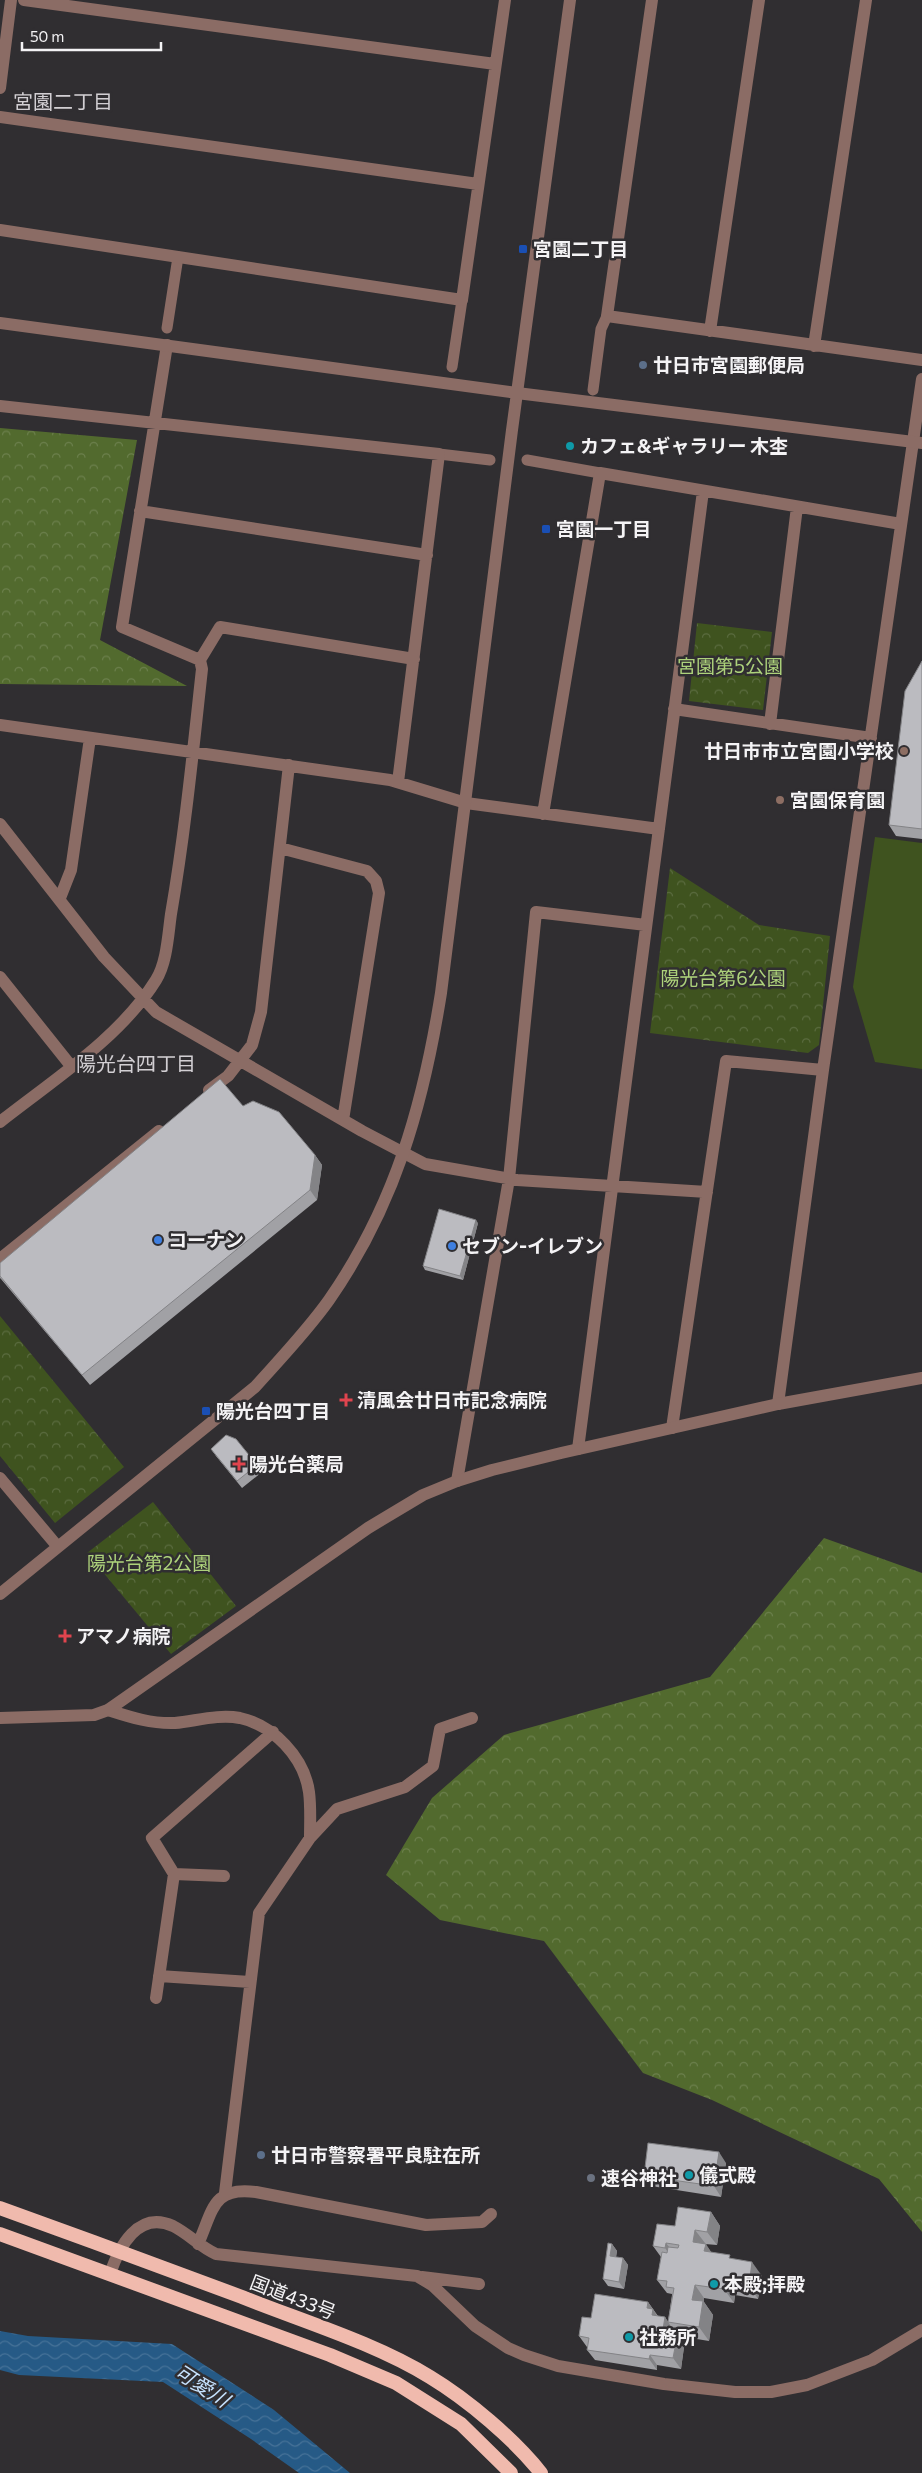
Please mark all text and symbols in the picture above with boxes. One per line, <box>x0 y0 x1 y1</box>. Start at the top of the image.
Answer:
scale bar <box>22 20 161 52</box>
text: 50 m <box>30 27 64 45</box>
district label: 宮園二丁目 <box>13 89 113 113</box>
place label: 宮園二丁目 <box>533 237 628 260</box>
marker: 宮園二丁目 <box>517 243 529 255</box>
place label: 廿日市宮園郵便局 <box>653 353 805 376</box>
marker: 廿日市宮園郵便局 <box>637 359 649 371</box>
place label: カフェ&ギャラリー 木杢 <box>580 434 788 457</box>
marker: カフェ&ギャラリー 木杢 <box>564 440 576 452</box>
place label: 宮園一丁目 <box>556 517 651 540</box>
marker: 宮園一丁目 <box>540 523 552 535</box>
park label: 宮園第5公園 <box>677 654 783 677</box>
place label: 廿日市市立宮園小学校 <box>704 739 894 762</box>
marker: 廿日市市立宮園小学校 <box>898 745 910 757</box>
place label: 宮園保育園 <box>790 788 885 811</box>
marker: 宮園保育園 <box>774 794 786 806</box>
park label: 陽光台第6公園 <box>660 966 786 989</box>
district label: 陽光台四丁目 <box>76 1051 196 1075</box>
place label: コーナン <box>168 1228 244 1251</box>
marker: コーナン <box>152 1234 164 1246</box>
place label: セブン-イレブン <box>462 1234 603 1257</box>
marker: セブン-イレブン <box>446 1240 458 1252</box>
place label: 清風会廿日市記念病院 <box>357 1388 547 1411</box>
marker: 清風会廿日市記念病院 <box>339 1393 353 1407</box>
place label: 陽光台四丁目 <box>216 1399 330 1422</box>
marker: 陽光台四丁目 <box>200 1405 212 1417</box>
place label: 陽光台薬局 <box>249 1452 344 1475</box>
marker: 陽光台薬局 <box>233 1458 245 1470</box>
park label: 陽光台第2公園 <box>87 1551 211 1574</box>
place label: アマノ病院 <box>76 1624 170 1647</box>
marker: アマノ病院 <box>58 1629 72 1643</box>
place label: 廿日市警察署平良駐在所 <box>271 2143 480 2166</box>
marker: 廿日市警察署平良駐在所 <box>255 2149 267 2161</box>
place label: 儀式殿 <box>699 2163 756 2186</box>
place label: 速谷神社 <box>601 2166 677 2189</box>
marker: 儀式殿 <box>683 2169 695 2181</box>
marker: 速谷神社 <box>585 2172 597 2184</box>
street label: 国道433号 <box>247 2270 339 2323</box>
place label: 本殿;拝殿 <box>724 2272 805 2295</box>
marker: 本殿;拝殿 <box>708 2278 720 2290</box>
place label: 社務所 <box>639 2325 696 2348</box>
marker: 社務所 <box>623 2331 635 2343</box>
water label: 可愛川 <box>171 2359 236 2413</box>

